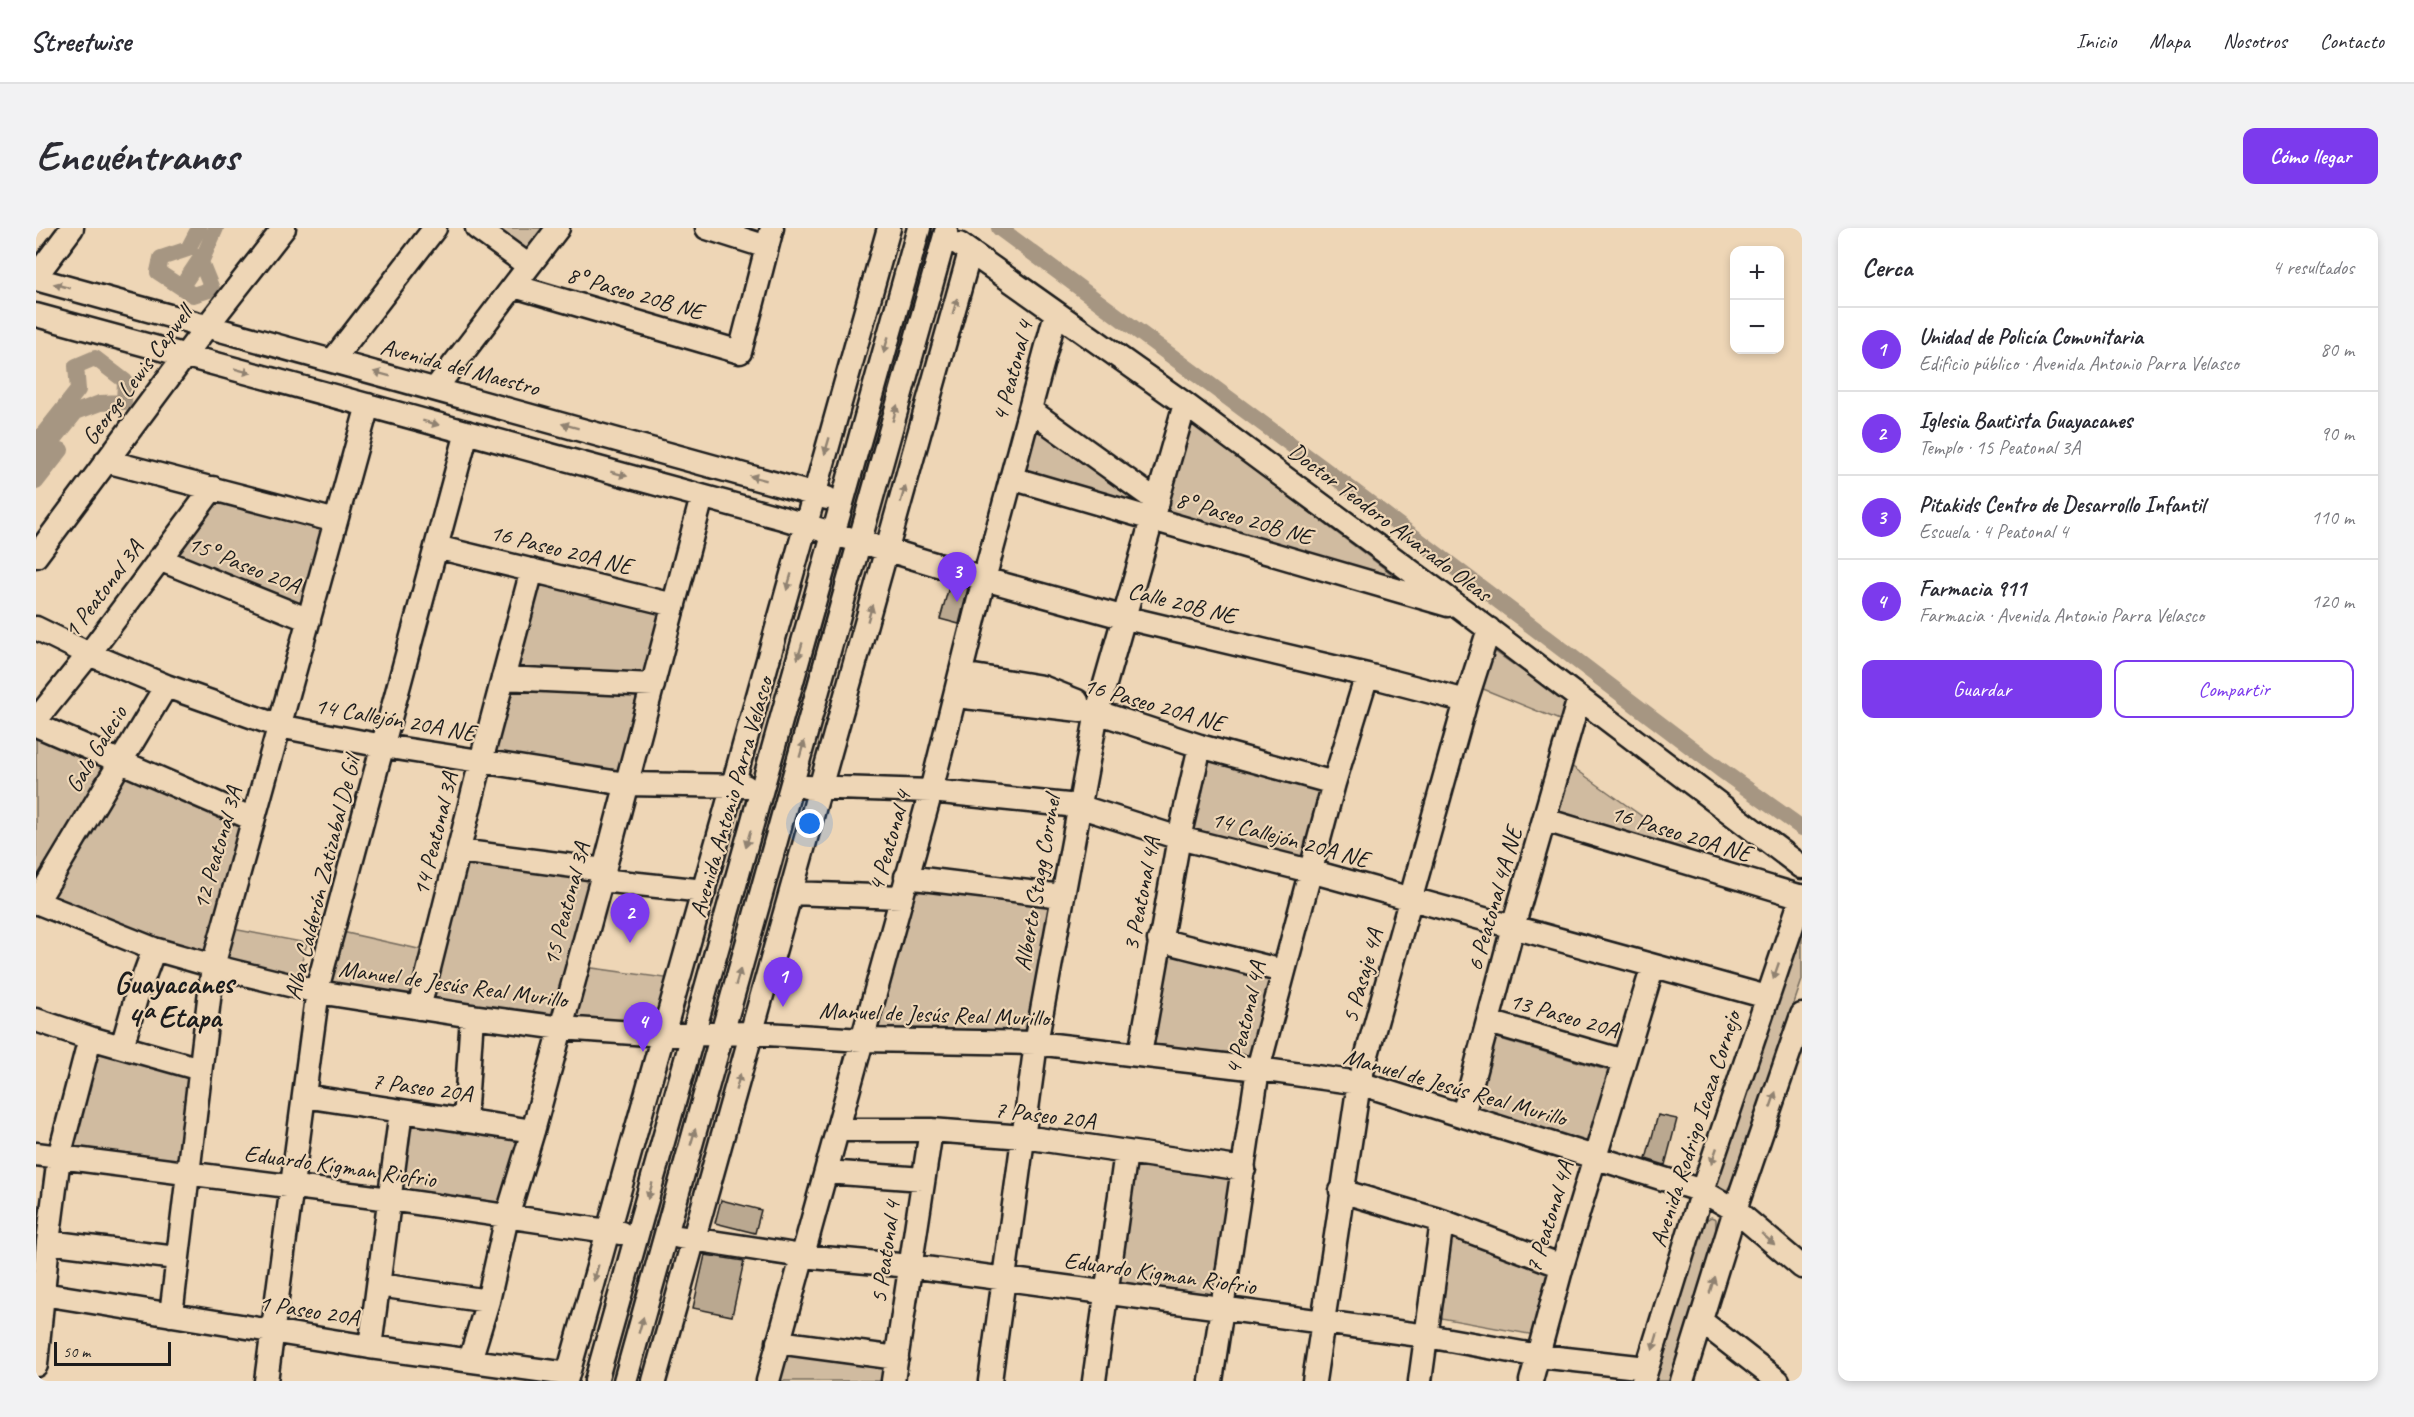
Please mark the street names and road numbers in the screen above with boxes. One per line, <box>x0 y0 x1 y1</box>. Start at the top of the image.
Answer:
street label: 8° Paseo 20B NE <box>563 259 710 328</box>
street label: George Lewis Capwell <box>75 296 202 451</box>
street label: 4 Peatonal 4 <box>984 315 1040 425</box>
street label: Avenida del Maestro <box>377 331 544 403</box>
street label: Doctor Teodoro Alvarado Oleas <box>1282 436 1499 609</box>
street label: 8° Paseo 20B NE <box>1172 484 1319 553</box>
street label: 16 Paseo 20A NE <box>487 517 638 582</box>
street label: 15° Paseo 20A <box>183 528 306 601</box>
street label: 1 Peatonal 3A <box>56 533 150 644</box>
street label: Calle 20B NE <box>1125 575 1242 632</box>
street label: 16 Paseo 20A NE <box>1080 670 1231 739</box>
street label: Avenida Antonio Parra Velasco <box>682 671 780 921</box>
street label: 14 Callejón 20A NE <box>313 690 480 748</box>
street label: Galo Galecio <box>58 699 134 798</box>
street label: Alba Calderón Zatizabal De Gil <box>277 749 368 1003</box>
street label: 14 Peatonal 3A <box>405 768 465 899</box>
street label: 12 Peatonal 3A <box>185 782 249 913</box>
street label: 4 Peatonal 4 <box>860 785 918 895</box>
street label: Alberto Stagg Coronel <box>1007 789 1068 973</box>
street label: 16 Paseo 20A NE <box>1607 797 1758 869</box>
street label: 14 Callejón 20A NE <box>1208 804 1375 875</box>
street label: 6 Peatonal 4A NE <box>1459 821 1530 974</box>
street label: 3 Peatonal 4A <box>1115 834 1167 953</box>
street label: 15 Peatonal 3A <box>535 838 597 969</box>
street label: 5 Pasaje 4A <box>1334 925 1390 1026</box>
street label: Manuel de Jesús Real Murillo <box>337 953 572 1015</box>
street label: 4 Peatonal 4A <box>1217 958 1273 1077</box>
street label: 13 Paseo 20A <box>1506 985 1623 1045</box>
street label: Manuel de Jesús Real Murillo <box>818 995 1052 1033</box>
street label: Avenida Rodrigo Icaza Cornejo <box>1643 1005 1748 1251</box>
street label: Manuel de Jesús Real Murillo <box>1340 1041 1572 1134</box>
street label: 7 Paseo 20A <box>370 1065 475 1109</box>
street label: 7 Paseo 20A <box>993 1094 1098 1136</box>
street label: Eduardo Kigman Riofrio <box>242 1138 439 1195</box>
street label: 7 Peatonal 4A <box>1518 1157 1580 1276</box>
street label: 5 Peatonal 4 <box>863 1197 907 1305</box>
street label: Eduardo Kigman Riofrio <box>1062 1245 1259 1302</box>
street label: 1 Paseo 20A <box>257 1287 362 1333</box>

